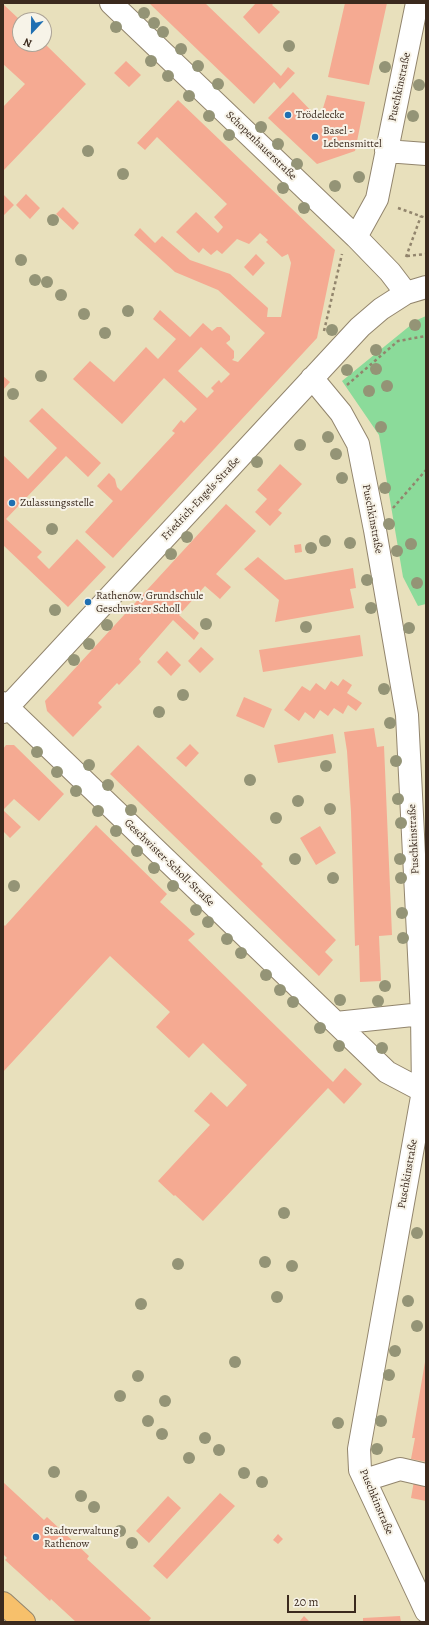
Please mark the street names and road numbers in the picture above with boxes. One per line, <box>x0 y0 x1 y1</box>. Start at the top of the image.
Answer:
street label: Puschkinstraße <box>386 51 414 123</box>
street label: Schopenhauerstraße <box>223 109 299 183</box>
street label: Friedrich-Engels-Straße <box>159 455 243 543</box>
street label: Puschkinstraße <box>359 483 385 555</box>
street label: Puschkinstraße <box>406 804 422 874</box>
street label: Geschwister-Scholl-Straße <box>121 817 217 909</box>
street label: Puschkinstraße <box>395 1138 421 1210</box>
street label: Puschkinstraße <box>356 1467 396 1537</box>

